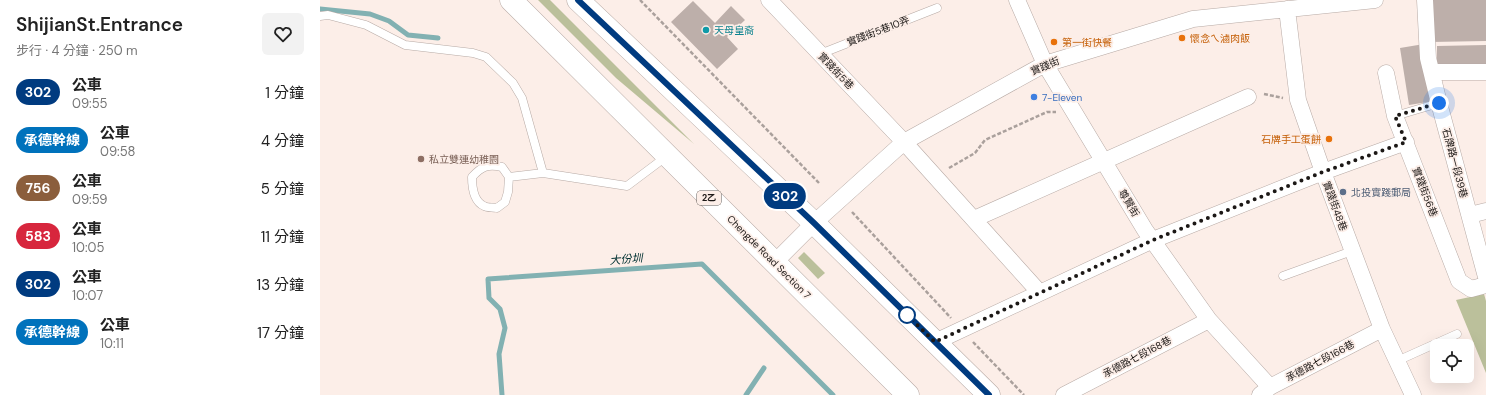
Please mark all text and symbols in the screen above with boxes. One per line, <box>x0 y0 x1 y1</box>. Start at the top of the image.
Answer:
text: ShijianSt.Entrance <box>16 12 183 37</box>
button: heart <box>262 13 304 55</box>
street label: 實踐街5巷10弄 <box>845 13 911 49</box>
place label: 天母皇裔 <box>714 24 754 37</box>
marker: 天母皇裔 <box>701 25 711 35</box>
place label: 懷念ㄟ滷肉飯 <box>1190 32 1250 45</box>
marker: 懷念ㄟ滷肉飯 <box>1177 33 1187 43</box>
place label: 第一街快餐 <box>1062 36 1112 49</box>
marker: 第一街快餐 <box>1049 37 1059 47</box>
text: 步行 · 4 分鐘 · 250 m <box>16 42 138 59</box>
street label: 實踐街5巷 <box>815 50 857 92</box>
street label: 實踐街 <box>1029 54 1061 78</box>
text: 公車 <box>72 75 102 95</box>
text: 302 <box>25 83 51 101</box>
text: 1 分鐘 <box>265 83 304 103</box>
place label: 7-Eleven <box>1042 91 1082 104</box>
marker: 7-Eleven <box>1029 92 1039 102</box>
your location <box>1429 93 1449 113</box>
text: 09:55 <box>72 95 108 112</box>
text: 公車 <box>100 123 130 143</box>
street label: 石牌路一段39巷 <box>1439 127 1471 199</box>
text: 承德幹線 <box>24 131 80 149</box>
text: 4 分鐘 <box>261 131 304 151</box>
place label: 石牌手工蛋餅 <box>1261 133 1321 146</box>
marker: 石牌手工蛋餅 <box>1324 134 1334 144</box>
text: 09:58 <box>100 143 136 160</box>
place label: 私立雙連幼稚園 <box>429 153 499 166</box>
marker: 私立雙連幼稚園 <box>416 154 426 164</box>
street label: 實踐街56巷 <box>1410 165 1440 219</box>
text: 公車 <box>72 171 102 191</box>
text: 756 <box>26 179 50 197</box>
text: 5 分鐘 <box>261 179 304 199</box>
street label: 實踐街48巷 <box>1320 179 1350 233</box>
line badge: 302 <box>762 183 808 209</box>
place label: 北投實踐郵局 <box>1351 186 1411 199</box>
text: 302 <box>772 187 798 205</box>
street label: 尊賢街 <box>1116 187 1142 219</box>
marker: 北投實踐郵局 <box>1338 187 1348 197</box>
text: 09:59 <box>72 191 107 208</box>
road number: 2乙 <box>697 191 721 205</box>
street label: Chengde Road Section 7 <box>724 212 814 302</box>
text: 公車 <box>72 219 102 239</box>
text: 583 <box>25 227 51 245</box>
text: 11 分鐘 <box>261 227 304 247</box>
text: 10:05 <box>72 239 104 256</box>
water label: 大份圳 <box>609 251 645 267</box>
text: 公車 <box>72 267 102 287</box>
text: 302 <box>25 275 51 293</box>
text: 13 分鐘 <box>256 275 304 295</box>
text: 10:07 <box>72 287 103 304</box>
unlabelled marker <box>898 306 916 324</box>
text: 公車 <box>100 315 130 335</box>
text: 承德幹線 <box>24 323 80 341</box>
text: 17 分鐘 <box>257 323 304 343</box>
street label: 承德路七段168巷 <box>1101 334 1173 380</box>
text: 10:11 <box>100 335 124 352</box>
street label: 承德路七段166巷 <box>1284 337 1356 385</box>
map controls <box>1430 339 1474 383</box>
button: locate <box>1430 339 1474 383</box>

